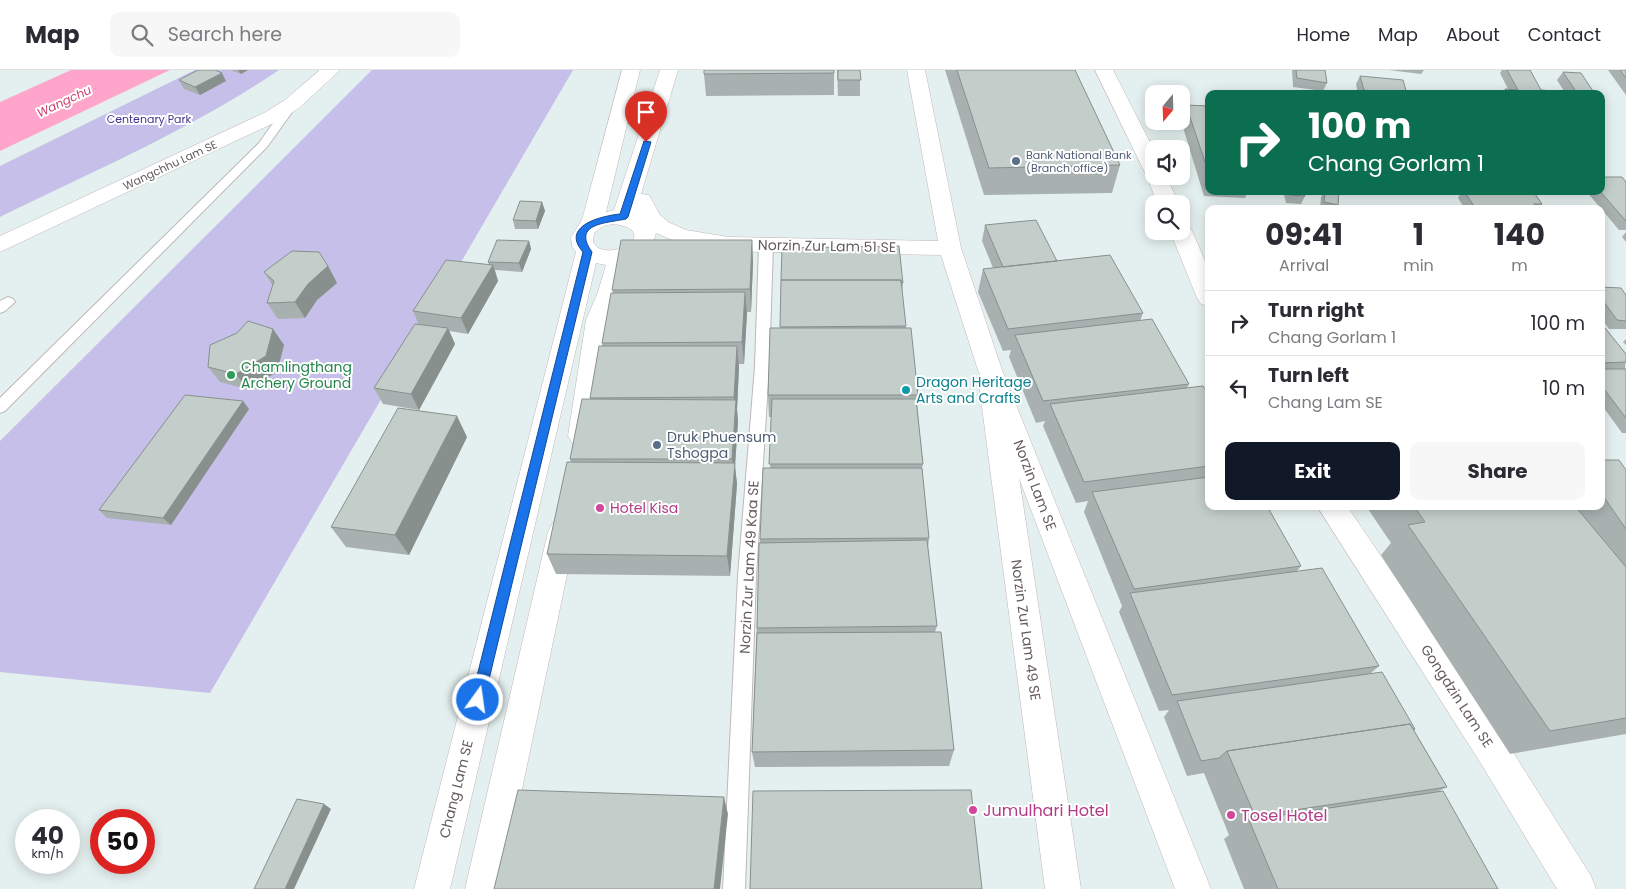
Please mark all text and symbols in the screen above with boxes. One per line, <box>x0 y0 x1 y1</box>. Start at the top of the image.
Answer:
search box <box>110 12 460 57</box>
text: Map <box>25 18 80 51</box>
icon: search <box>128 21 156 49</box>
text: Search here <box>168 21 282 48</box>
text: Home <box>1296 22 1350 47</box>
text: Map <box>1378 22 1418 47</box>
text: About <box>1446 22 1500 47</box>
text: Contact <box>1528 22 1601 47</box>
water label: Wangchu <box>34 81 94 121</box>
north arrow <box>1145 85 1190 130</box>
map controls <box>1145 85 1190 240</box>
pin <box>625 91 667 142</box>
icon: arrive <box>632 98 660 126</box>
text: 100 m <box>1308 101 1411 150</box>
icon: right <box>1225 110 1290 175</box>
park label: Centenary Park <box>107 111 192 127</box>
street label: Wangchhu Lam SE <box>120 136 220 194</box>
button: sound <box>1145 140 1190 185</box>
place label: Bank National Bank (Branch office) <box>1026 147 1132 176</box>
text: Chang Gorlam 1 <box>1308 148 1484 179</box>
marker: Bank National Bank (Branch office) <box>1010 155 1022 167</box>
button: search <box>1145 195 1190 240</box>
text: 09:41 <box>1265 213 1343 256</box>
text: 1 <box>1413 213 1424 256</box>
text: 140 <box>1494 213 1545 256</box>
street label: Norzin Zur Lam 51 SE <box>758 235 896 257</box>
text: Arrival <box>1279 254 1329 277</box>
text: min <box>1403 254 1434 277</box>
text: m <box>1511 254 1528 277</box>
text: Turn right <box>1268 297 1364 324</box>
icon: right <box>1225 309 1253 337</box>
text: 100 m <box>1530 310 1585 337</box>
text: Chang Gorlam 1 <box>1268 326 1396 349</box>
place label: Chamlingthang Archery Ground <box>241 357 352 393</box>
text: Turn left <box>1268 362 1349 389</box>
marker: Chamlingthang Archery Ground <box>225 369 237 381</box>
place label: Dragon Heritage Arts and Crafts <box>916 372 1032 408</box>
icon: left <box>1225 374 1253 402</box>
text: 10 m <box>1542 375 1585 402</box>
marker: Dragon Heritage Arts and Crafts <box>900 384 912 396</box>
text: Chang Lam SE <box>1268 391 1383 414</box>
place label: Druk Phuensum Tshogpa <box>667 427 776 463</box>
street label: Norzin Lam SE <box>1009 437 1061 533</box>
marker: Druk Phuensum Tshogpa <box>651 439 663 451</box>
button: Exit <box>1225 442 1400 500</box>
button: Share <box>1410 442 1585 500</box>
street label: Norzin Zur Lam 49 Kaa SE <box>734 480 764 654</box>
place label: Hotel Kisa <box>610 498 678 518</box>
marker: Hotel Kisa <box>594 502 606 514</box>
street label: Norzin Zur Lam 49 SE <box>1006 558 1046 702</box>
street label: Gongdzin Lam SE <box>1416 641 1498 751</box>
position arrow <box>451 673 503 725</box>
street label: Chang Lam SE <box>434 738 478 840</box>
place label: Jumulhari Hotel <box>983 799 1109 822</box>
marker: Jumulhari Hotel <box>967 804 979 816</box>
place label: Tosel Hotel <box>1241 804 1327 827</box>
speed limit sign: 50 <box>90 809 155 874</box>
marker: Tosel Hotel <box>1225 809 1237 821</box>
text: 40 <box>31 818 64 853</box>
text: km/h <box>32 845 63 862</box>

